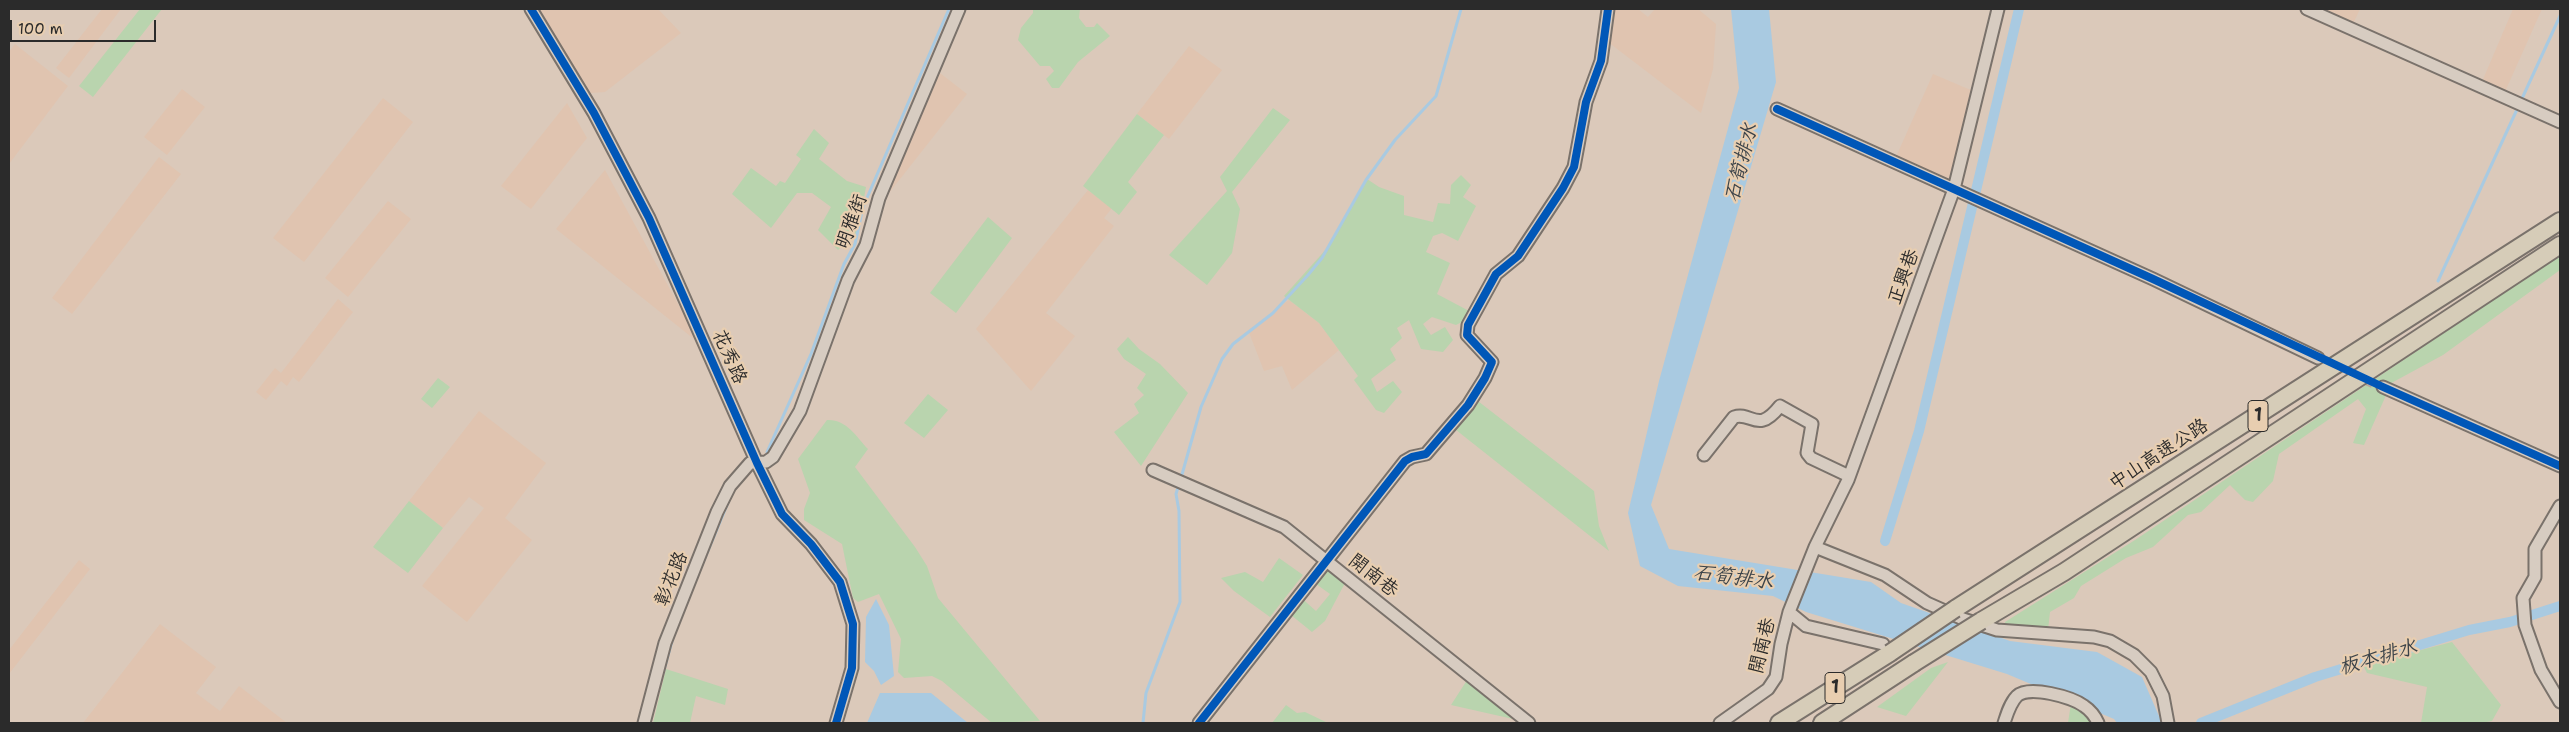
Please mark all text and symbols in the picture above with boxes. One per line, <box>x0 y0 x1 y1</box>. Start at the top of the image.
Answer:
scale bar <box>12 10 159 42</box>
text: 100 m <box>18 19 63 39</box>
water label: 石筍排水 <box>1721 121 1763 205</box>
street label: 明雅街 <box>832 191 872 253</box>
street label: 正興巷 <box>1884 246 1924 308</box>
street label: 花秀路 <box>707 326 751 388</box>
road number: 1 <box>2248 401 2268 432</box>
street label: 中山高速公路 <box>2105 414 2213 496</box>
street label: 彰花路 <box>651 548 693 610</box>
street label: 開南巷 <box>1344 549 1402 603</box>
water label: 石筍排水 <box>1692 561 1774 595</box>
street label: 開南巷 <box>1745 616 1781 676</box>
water label: 板本排水 <box>2336 635 2420 681</box>
road number: 1 <box>1825 672 1845 704</box>

